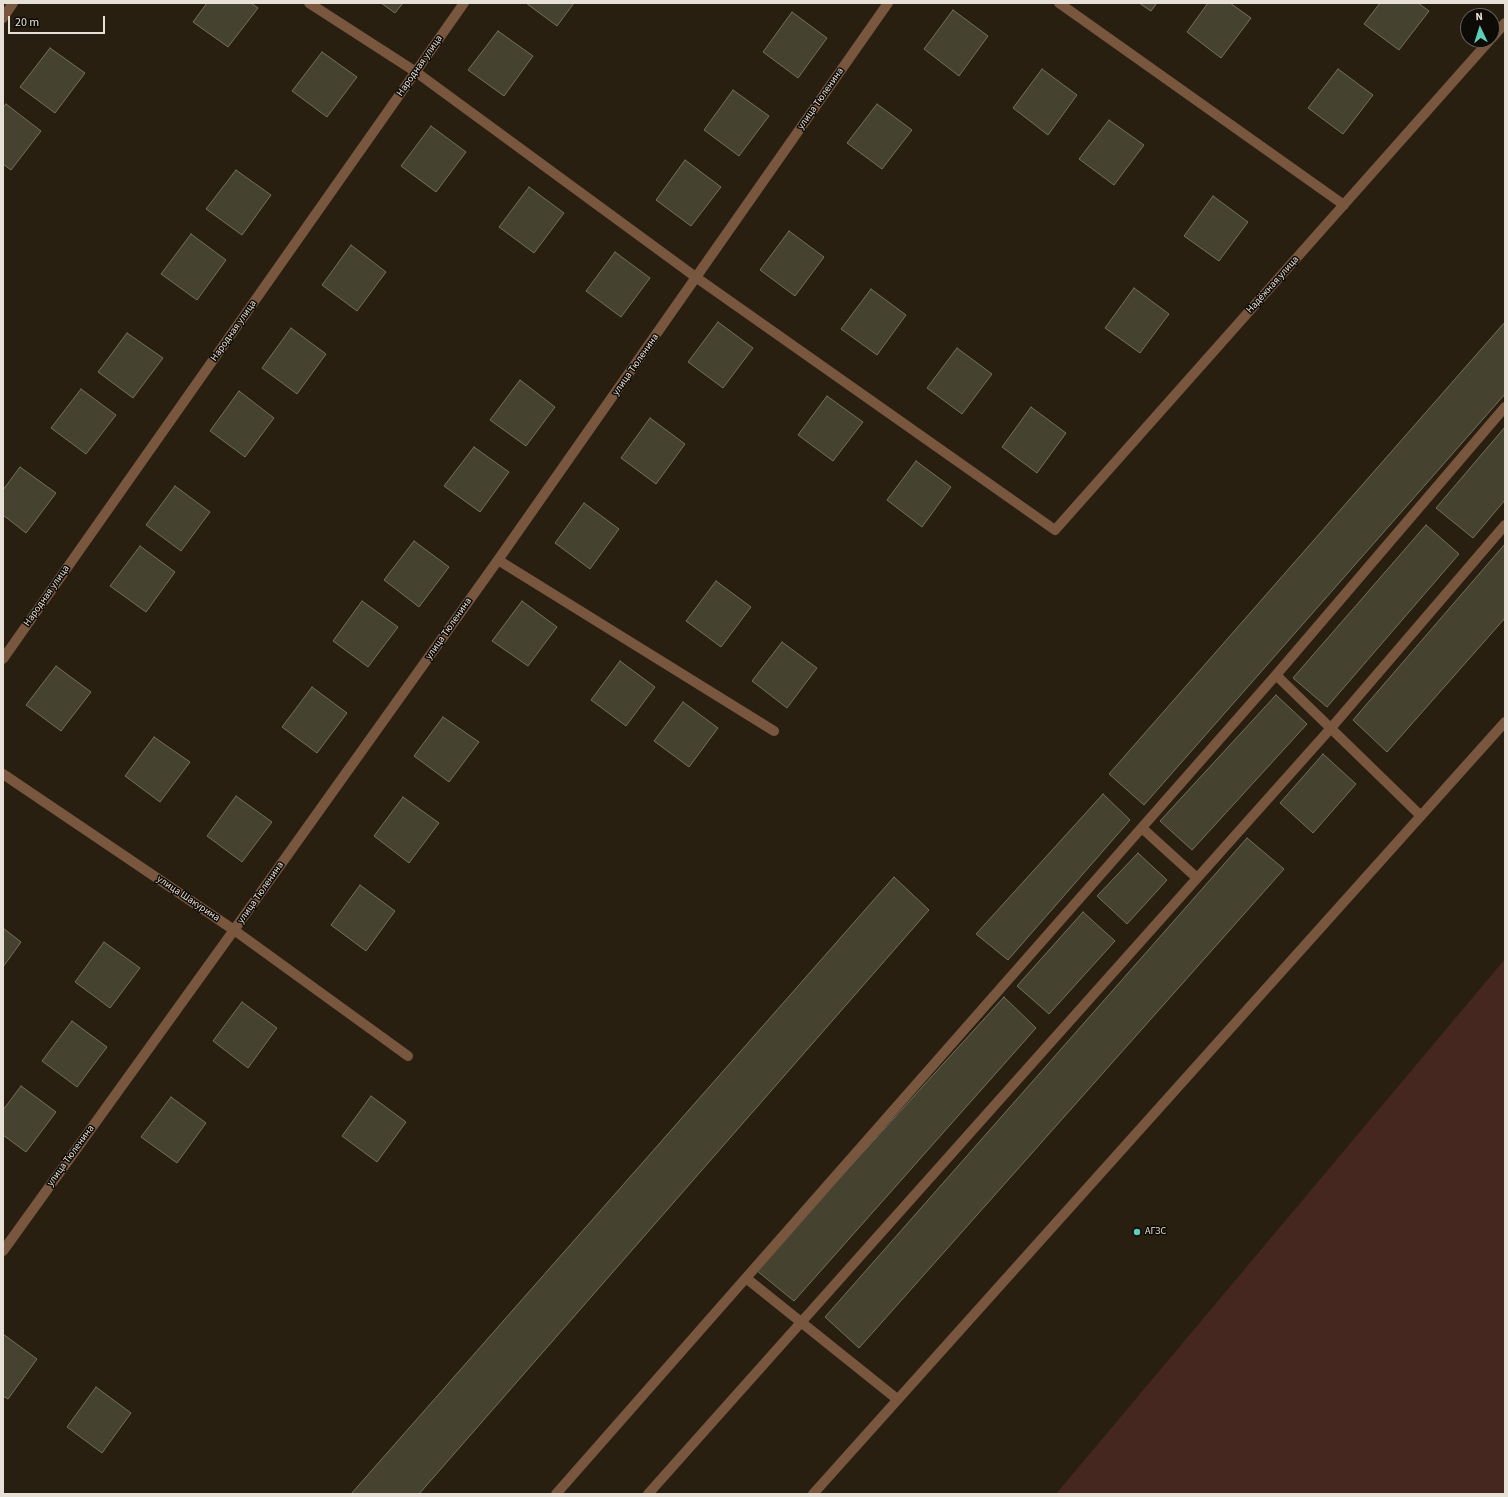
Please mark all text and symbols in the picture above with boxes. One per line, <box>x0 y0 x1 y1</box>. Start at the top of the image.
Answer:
scale bar <box>10 8 107 34</box>
north arrow <box>1460 8 1500 48</box>
text: N <box>1475 9 1483 24</box>
text: 20 m <box>15 14 39 31</box>
street label: Народная улица <box>394 33 446 99</box>
street label: улица Тюленина <box>795 66 847 132</box>
street label: Надёжная улица <box>1244 254 1302 316</box>
street label: Народная улица <box>208 298 260 364</box>
street label: улица Тюленина <box>610 332 662 398</box>
street label: Народная улица <box>21 563 73 629</box>
street label: улица Тюленина <box>423 596 475 662</box>
street label: улица Тюленина <box>235 860 287 926</box>
street label: улица Шакурина <box>154 874 222 924</box>
street label: улица Тюленина <box>45 1123 97 1189</box>
place label: АГЗС <box>1145 1226 1166 1238</box>
marker: АГЗС <box>1132 1227 1142 1237</box>

